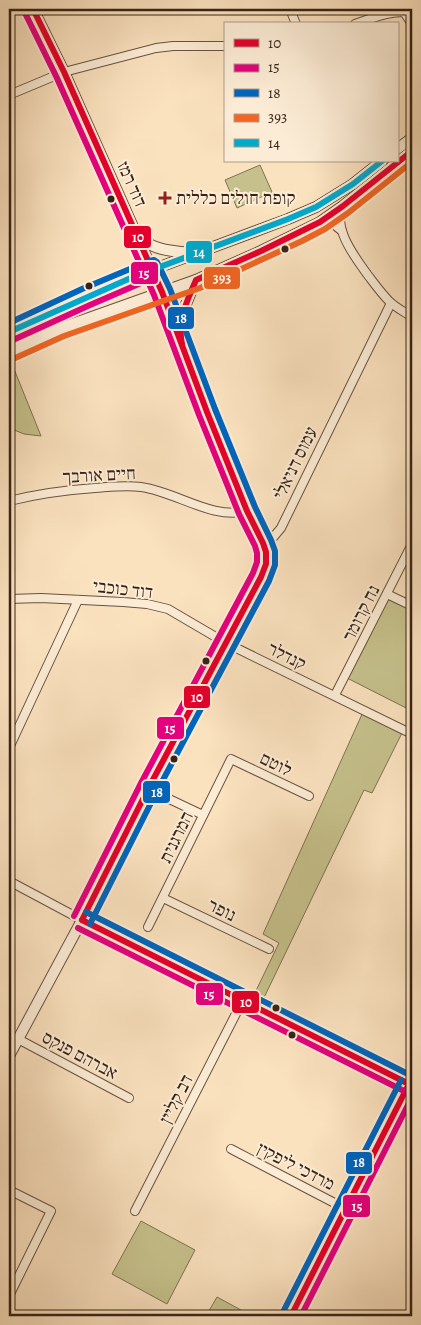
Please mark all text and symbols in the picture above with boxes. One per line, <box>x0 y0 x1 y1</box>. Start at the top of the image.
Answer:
legend <box>224 22 398 162</box>
text: 10 <box>268 33 281 53</box>
text: 15 <box>268 57 280 77</box>
text: 18 <box>268 83 280 103</box>
text: 393 <box>268 107 287 127</box>
text: 14 <box>268 133 280 153</box>
street label: דוד רמז <box>111 157 153 211</box>
place label: קופת חולים כללית <box>176 186 295 210</box>
marker: קופת חולים כללית <box>158 191 172 205</box>
unlabelled marker <box>106 194 116 204</box>
line badge: 10 <box>123 225 152 249</box>
text: 10 <box>132 228 144 247</box>
line badge: 14 <box>185 240 213 264</box>
text: 14 <box>193 243 205 262</box>
unlabelled marker <box>280 244 290 254</box>
line badge: 15 <box>130 261 159 285</box>
text: 15 <box>139 264 150 283</box>
line badge: 393 <box>203 266 241 290</box>
text: 393 <box>213 269 231 288</box>
unlabelled marker <box>84 281 94 291</box>
line badge: 18 <box>167 306 195 330</box>
text: 18 <box>175 309 187 328</box>
street label: עמוס דניאלי <box>267 423 323 503</box>
street label: חיים אורבך <box>62 461 136 489</box>
street label: דוד כוכבי <box>92 574 154 604</box>
street label: נח קרומר <box>337 581 385 645</box>
street label: קנדלר <box>264 636 310 676</box>
unlabelled marker <box>201 656 211 666</box>
line badge: 10 <box>183 685 211 709</box>
text: 10 <box>191 688 203 707</box>
line badge: 15 <box>156 716 185 740</box>
text: 15 <box>165 719 176 738</box>
street label: לוטם <box>256 746 296 782</box>
unlabelled marker <box>169 754 179 764</box>
line badge: 18 <box>142 780 171 804</box>
text: 18 <box>151 783 163 802</box>
street label: המרגנית <box>153 807 199 867</box>
street label: נופר <box>204 893 240 927</box>
line badge: 15 <box>195 982 224 1006</box>
text: 15 <box>204 985 215 1004</box>
line badge: 10 <box>231 990 260 1014</box>
text: 10 <box>240 993 252 1012</box>
unlabelled marker <box>271 1003 281 1013</box>
street label: אברהם פנקס <box>38 1025 122 1085</box>
unlabelled marker <box>287 1030 297 1040</box>
street label: דב קליין <box>153 1070 199 1128</box>
street label: מרדכי ליפקין <box>253 1136 339 1196</box>
line badge: 18 <box>345 1151 373 1175</box>
text: 18 <box>353 1153 365 1172</box>
line badge: 15 <box>342 1194 371 1218</box>
text: 15 <box>352 1197 363 1216</box>

